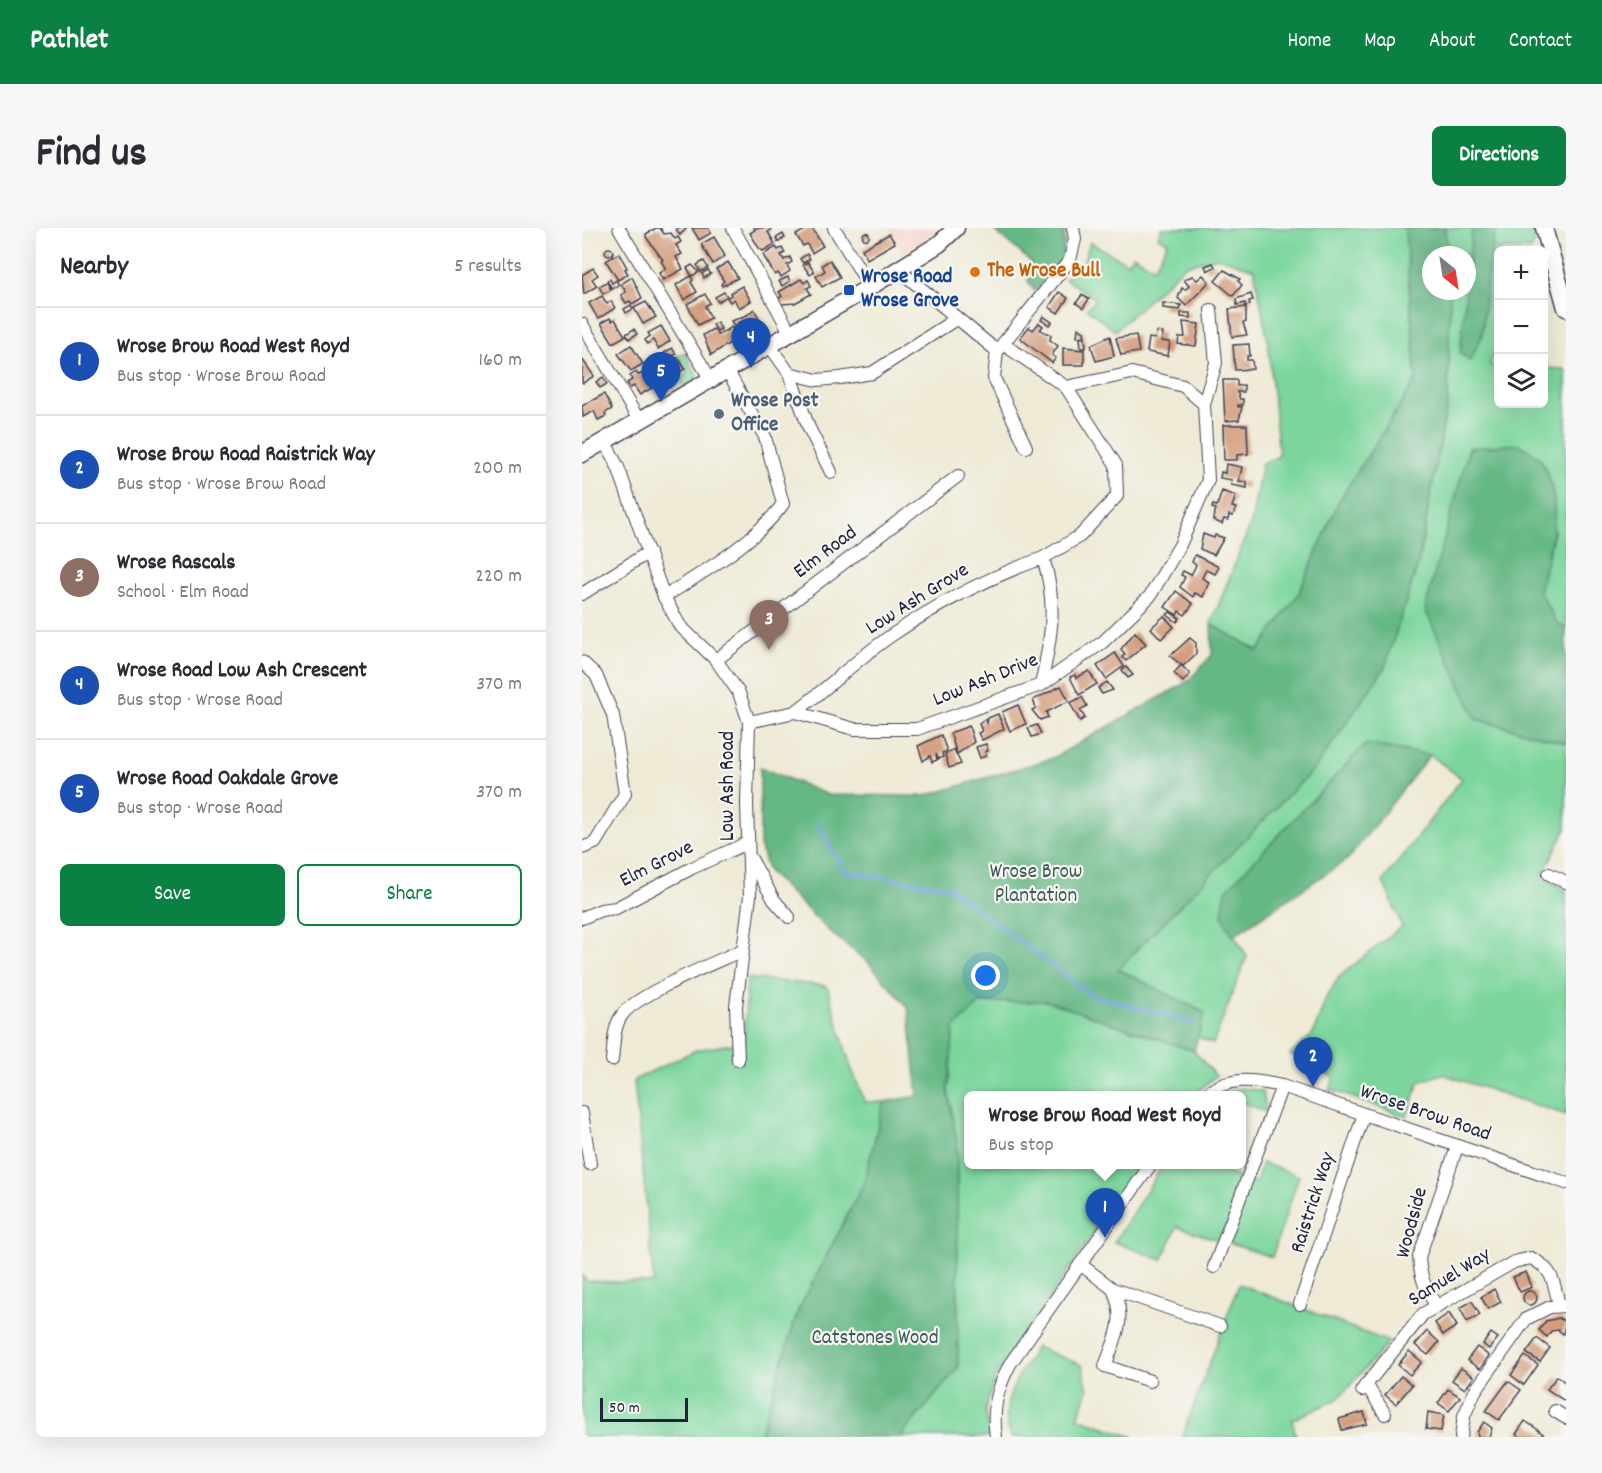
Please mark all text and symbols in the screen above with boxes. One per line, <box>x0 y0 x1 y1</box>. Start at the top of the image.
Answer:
text: Pathlet <box>30 22 108 62</box>
text: Home <box>1287 27 1331 57</box>
text: Map <box>1364 27 1396 57</box>
text: About <box>1429 27 1476 57</box>
text: Contact <box>1509 27 1572 57</box>
text: Find us <box>36 126 147 186</box>
button: Directions <box>1432 126 1566 186</box>
north arrow <box>1422 246 1476 300</box>
map controls <box>1494 246 1548 408</box>
button: + <box>1494 246 1548 300</box>
text: Nearby <box>60 249 128 286</box>
text: 5 results <box>454 253 522 281</box>
place label: The Wrose Bull <box>987 257 1101 287</box>
place label: Wrose Road Wrose Grove <box>861 263 959 317</box>
marker: The Wrose Bull <box>968 265 982 279</box>
marker: Wrose Road Wrose Grove <box>842 283 856 297</box>
button: − <box>1494 300 1548 354</box>
pin: 4 <box>732 318 770 368</box>
text: Wrose Brow Road West Royd <box>117 332 350 363</box>
text: 1 <box>77 347 82 375</box>
text: 160 m <box>479 347 522 375</box>
pin: 5 <box>642 352 680 402</box>
button: layers <box>1494 354 1548 408</box>
text: Bus stop · Wrose Brow Road <box>117 363 326 391</box>
place label: Wrose Post Office <box>731 387 819 441</box>
marker: Wrose Post Office <box>712 407 726 421</box>
text: Wrose Brow Road Raistrick Way <box>117 440 375 471</box>
text: 2 <box>75 455 84 483</box>
text: 200 m <box>473 455 522 483</box>
text: Bus stop · Wrose Brow Road <box>117 471 326 499</box>
street label: Elm Road <box>788 519 864 587</box>
text: Wrose Rascals <box>117 548 236 579</box>
street label: Low Ash Grove <box>861 556 975 644</box>
text: 3 <box>75 563 84 591</box>
text: 220 m <box>475 563 522 591</box>
text: School · Elm Road <box>117 579 249 607</box>
pin: 3 <box>750 600 789 650</box>
street label: Low Ash Drive <box>929 646 1043 716</box>
text: Wrose Road Low Ash Crescent <box>117 656 367 687</box>
text: 4 <box>75 671 84 699</box>
text: 370 m <box>476 671 522 699</box>
text: Bus stop · Wrose Road <box>117 687 283 715</box>
street label: Low Ash Road <box>714 731 744 841</box>
text: Wrose Road Oakdale Grove <box>117 764 338 795</box>
text: 5 <box>75 779 84 807</box>
text: 370 m <box>476 779 522 807</box>
text: Bus stop · Wrose Road <box>117 795 283 823</box>
street label: Elm Grove <box>615 834 699 896</box>
park label: Wrose Brow Plantation <box>990 858 1082 912</box>
button: Save <box>60 864 285 926</box>
button: Share <box>297 864 522 926</box>
your location <box>971 961 1000 990</box>
pin: 2 <box>1294 1038 1332 1087</box>
street label: Wrose Brow Road <box>1355 1078 1495 1150</box>
popup <box>964 1091 1246 1169</box>
text: Wrose Brow Road West Royd <box>989 1101 1221 1132</box>
text: Bus stop <box>989 1132 1054 1160</box>
street label: Raistrick Way <box>1284 1148 1345 1257</box>
street label: Woodside <box>1389 1184 1437 1262</box>
pin: 1 <box>1086 1188 1124 1238</box>
street label: Samuel Way <box>1403 1241 1497 1315</box>
park label: Catstones Wood <box>811 1324 939 1354</box>
scale bar <box>600 1395 688 1422</box>
text: 50 m <box>609 1397 640 1420</box>

